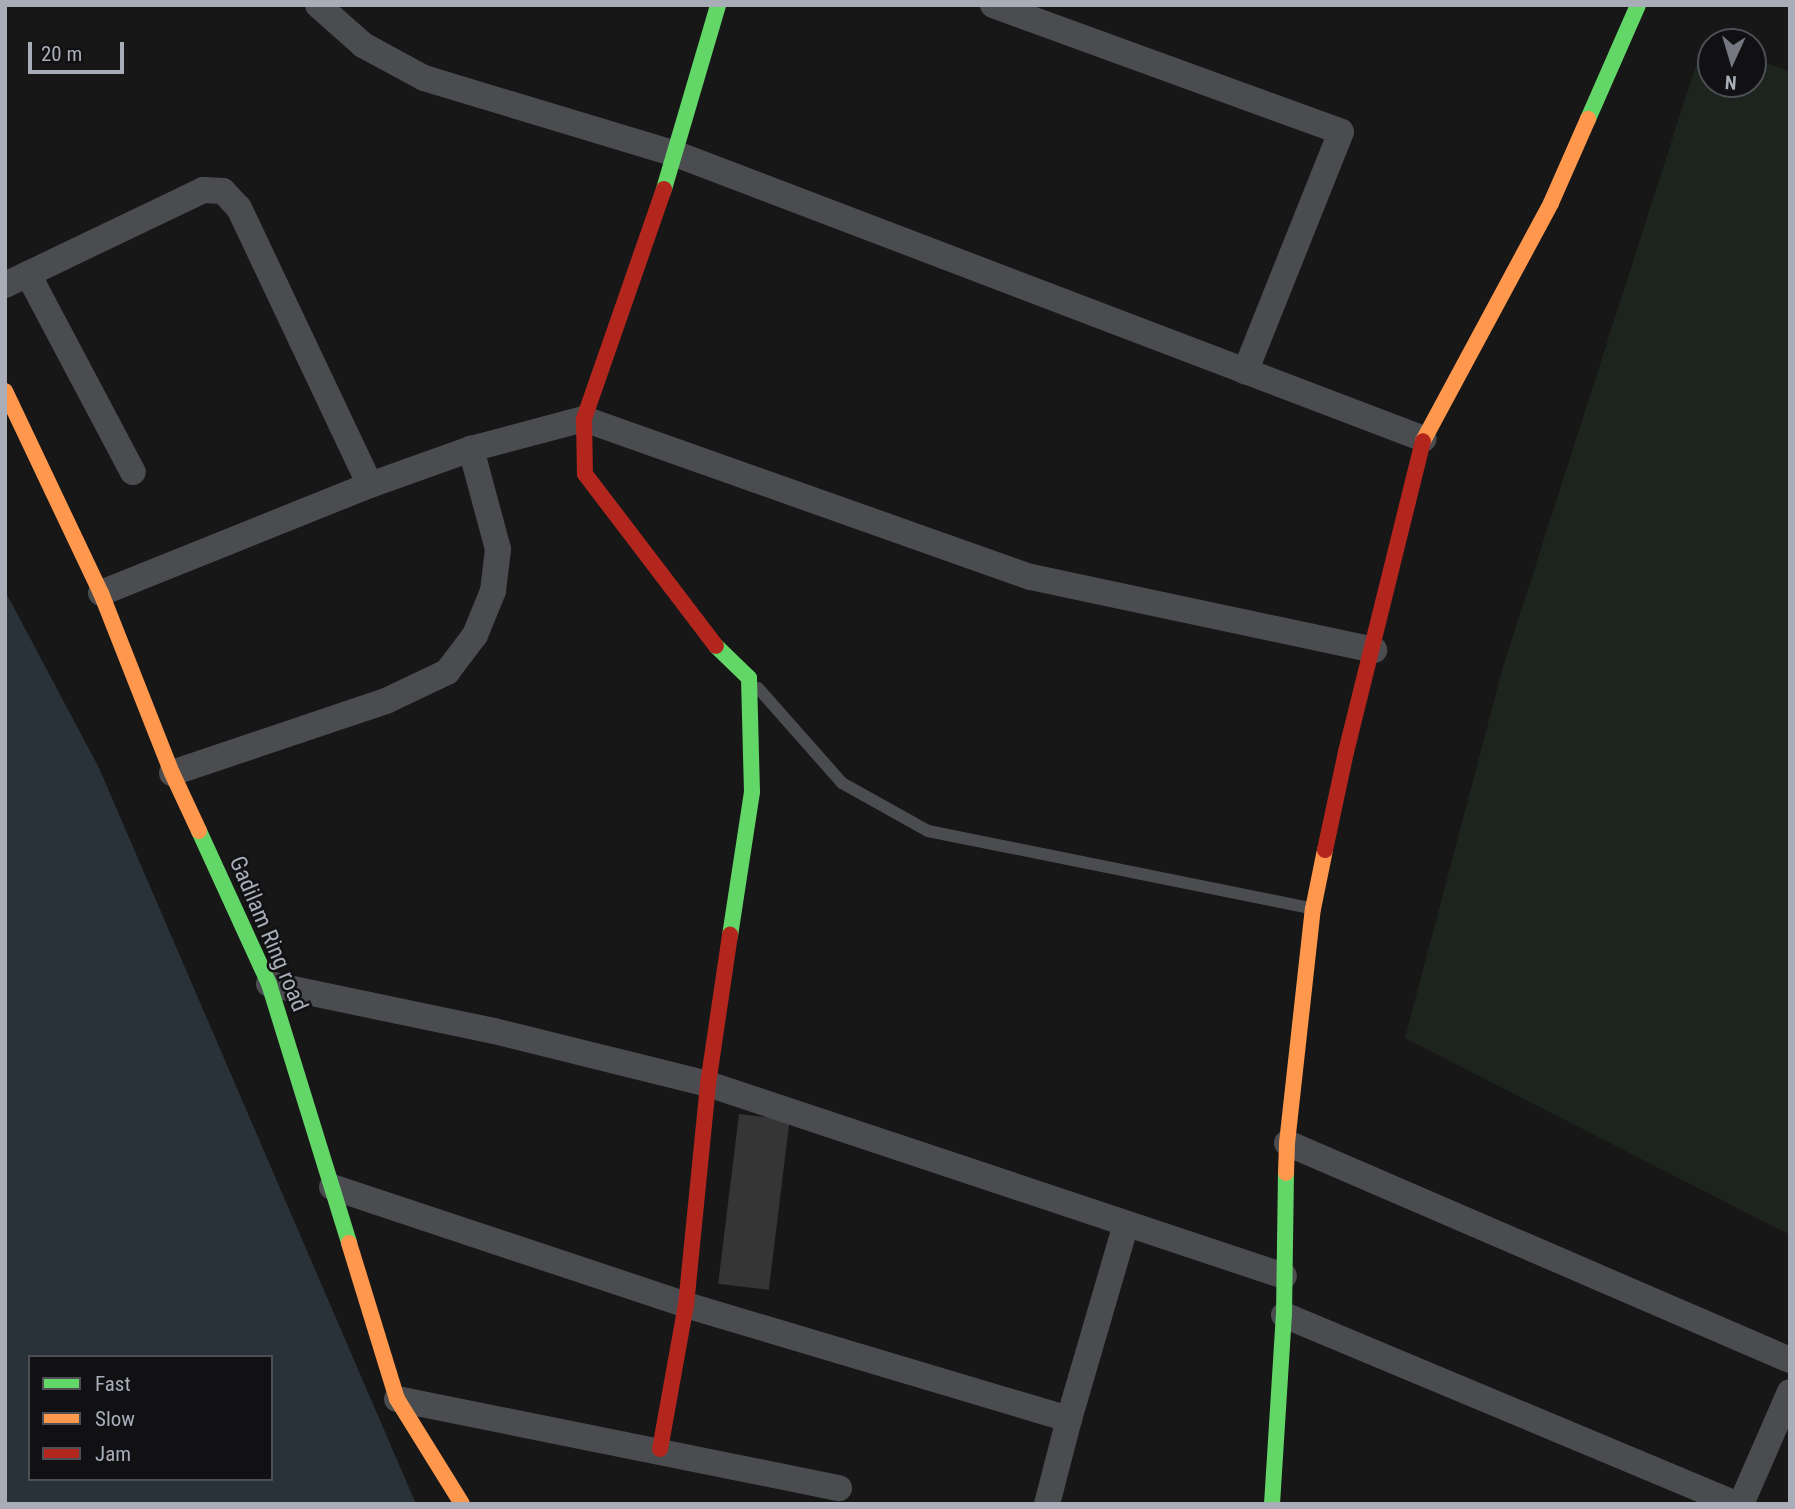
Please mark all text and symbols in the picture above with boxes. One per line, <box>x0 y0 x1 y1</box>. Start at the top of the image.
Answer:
scale bar <box>32 28 128 72</box>
north arrow <box>1697 28 1767 98</box>
text: 20 m <box>41 42 82 66</box>
text: N <box>1724 71 1737 94</box>
street label: Gadilam Ring road <box>223 852 313 1016</box>
legend <box>28 1355 273 1481</box>
text: Fast <box>95 1372 131 1396</box>
text: Slow <box>95 1407 135 1431</box>
text: Jam <box>95 1442 131 1466</box>

